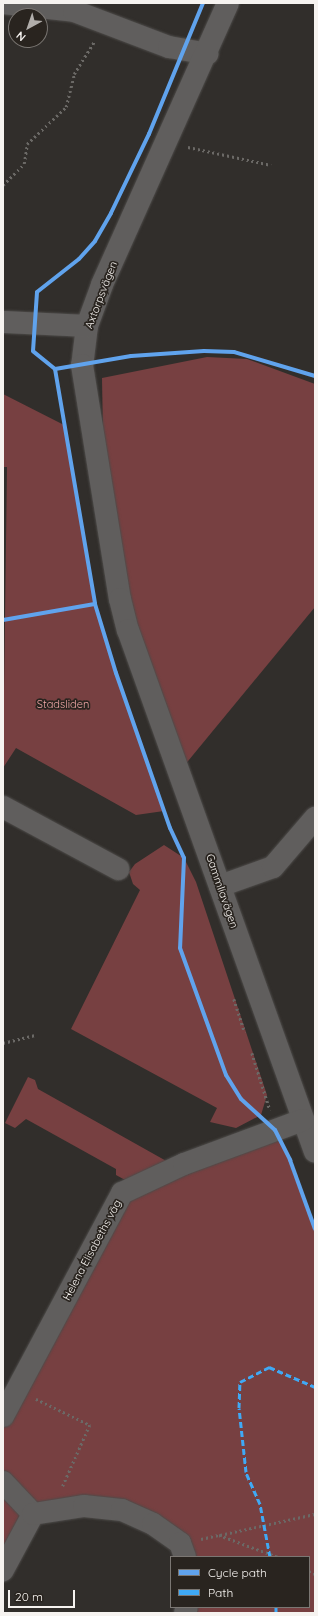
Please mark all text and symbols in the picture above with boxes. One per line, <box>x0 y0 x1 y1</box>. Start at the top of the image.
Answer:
north arrow <box>8 8 48 48</box>
text: N <box>13 28 29 44</box>
street label: Axtorpsvägen <box>82 259 120 331</box>
park label: Stadsliden <box>37 697 89 711</box>
street label: Gammliavägen <box>203 852 241 930</box>
street label: Helena Elisabeths väg <box>60 1197 124 1303</box>
legend <box>170 1556 310 1608</box>
text: Cycle path <box>208 1565 267 1580</box>
scale bar <box>10 1582 77 1608</box>
text: Path <box>208 1585 233 1600</box>
text: 20 m <box>15 1589 43 1604</box>

